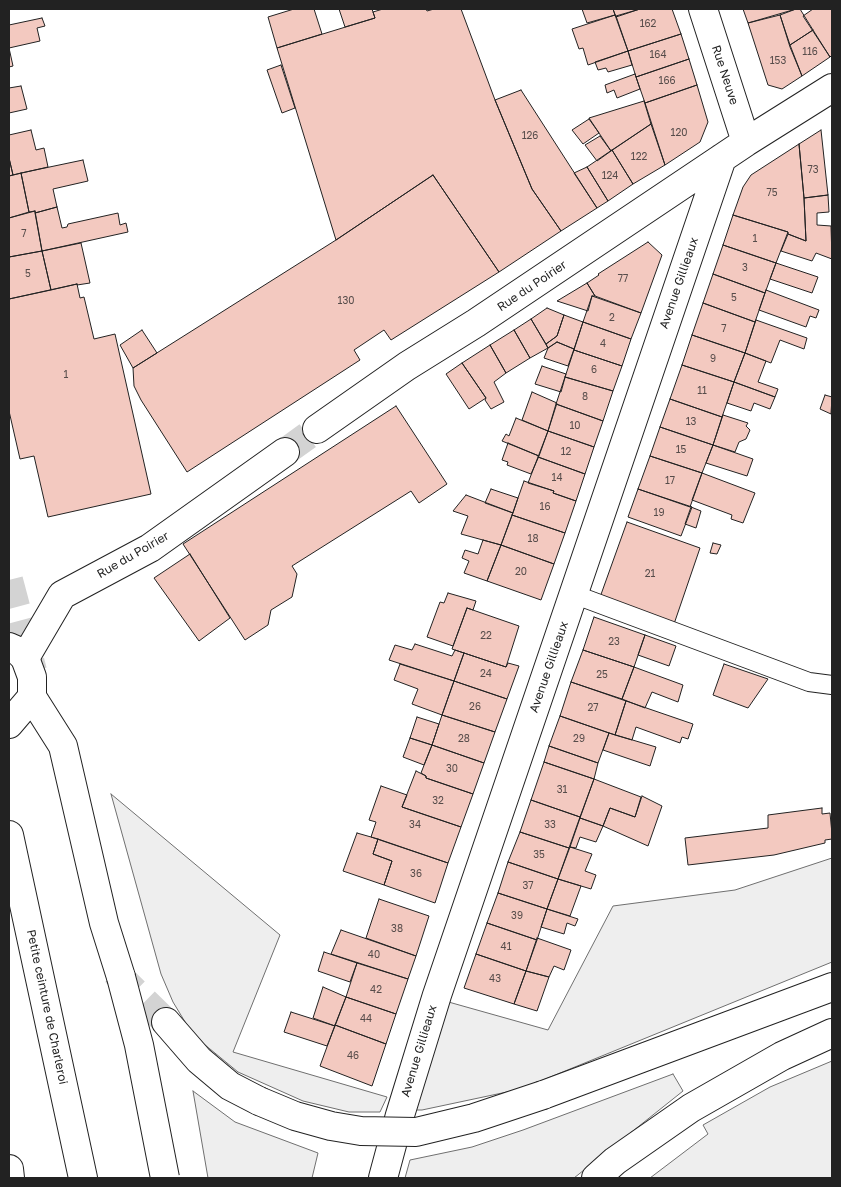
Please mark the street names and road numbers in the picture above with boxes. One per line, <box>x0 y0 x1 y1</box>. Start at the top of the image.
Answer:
street label: Rue Neuve <box>709 43 741 107</box>
street label: Avenue Gillieaux <box>657 235 701 331</box>
street label: Rue du Poirier <box>495 258 569 314</box>
street label: Rue du Poirier <box>95 529 171 581</box>
street label: Avenue Gillieaux <box>527 619 571 715</box>
street label: Petite ceinture de Charleroi <box>24 928 70 1086</box>
street label: Avenue Gillieaux <box>398 1003 440 1099</box>

